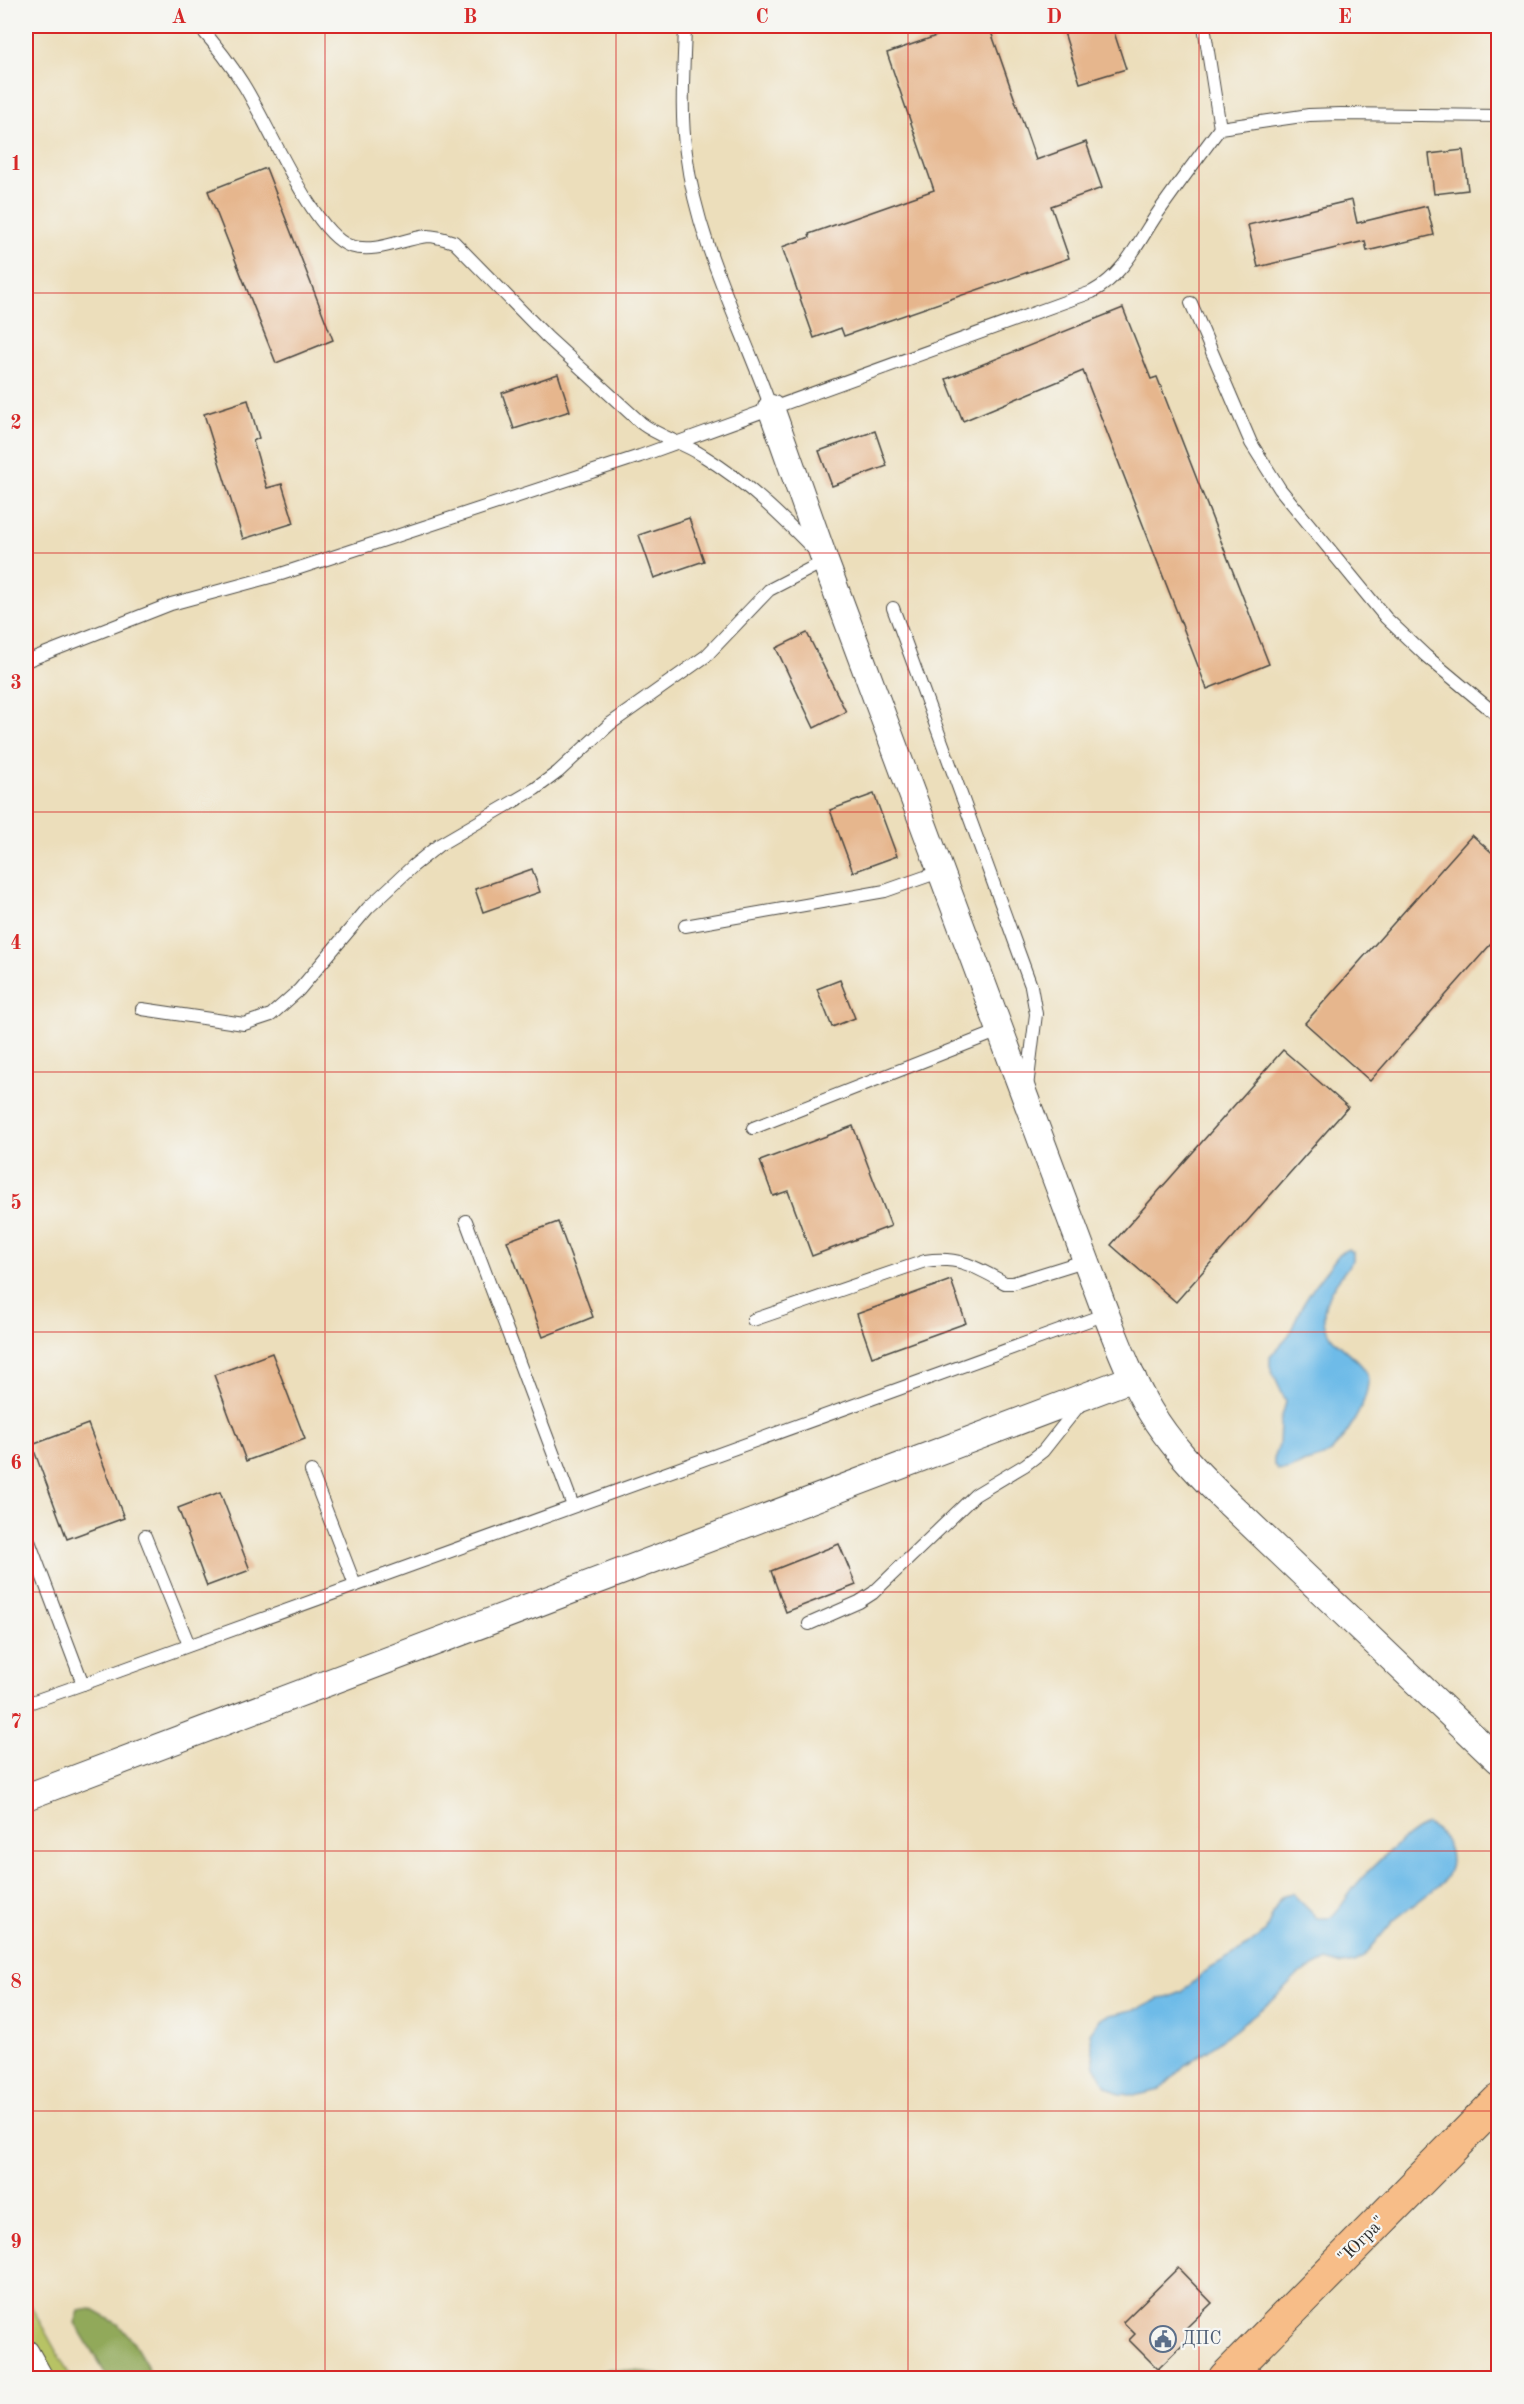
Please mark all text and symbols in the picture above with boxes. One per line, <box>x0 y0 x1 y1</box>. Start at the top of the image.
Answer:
text: A <box>171 8 187 28</box>
text: B <box>463 8 477 28</box>
text: C <box>755 8 769 28</box>
text: D <box>1046 8 1062 28</box>
text: E <box>1338 8 1352 28</box>
text: 1 <box>10 155 22 175</box>
text: 2 <box>10 414 22 434</box>
text: 3 <box>10 674 22 694</box>
text: 4 <box>10 934 22 954</box>
text: 5 <box>10 1193 22 1214</box>
text: 6 <box>10 1454 22 1474</box>
text: 7 <box>10 1713 22 1733</box>
text: 8 <box>10 1973 22 1993</box>
street label: "Югра" <box>1335 2213 1389 2267</box>
text: 9 <box>10 2233 22 2253</box>
public building icon: ДПС <box>1148 2324 1178 2354</box>
place label: ДПС <box>1182 2330 1222 2348</box>

